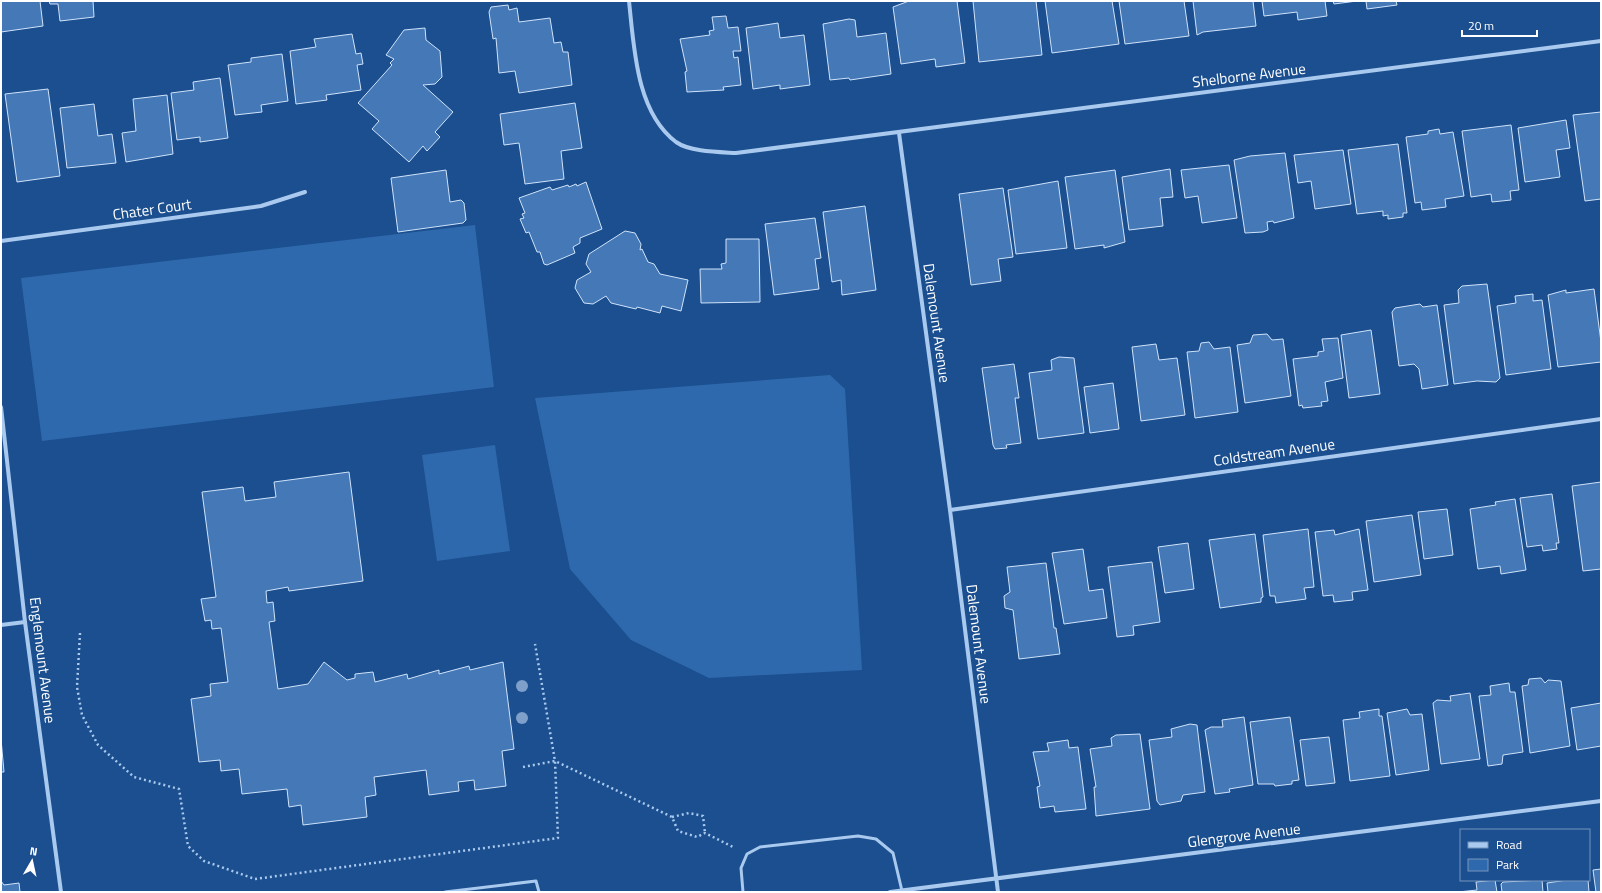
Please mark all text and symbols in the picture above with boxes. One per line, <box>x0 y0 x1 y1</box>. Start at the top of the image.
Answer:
scale bar <box>1462 12 1537 38</box>
text: 20 m <box>1468 16 1494 35</box>
street label: Shelborne Avenue <box>1191 57 1307 93</box>
street label: Chater Court <box>111 192 194 226</box>
street label: Dalemount Avenue <box>917 262 957 384</box>
street label: Coldstream Avenue <box>1212 432 1336 472</box>
street label: Dalemount Avenue <box>960 583 998 705</box>
street label: Englemount Avenue <box>24 596 62 724</box>
street label: Glengrove Avenue <box>1186 817 1302 853</box>
legend <box>1460 829 1590 881</box>
text: Road <box>1496 835 1522 854</box>
north arrow <box>12 841 52 881</box>
text: N <box>29 843 39 860</box>
text: Park <box>1496 855 1519 874</box>

